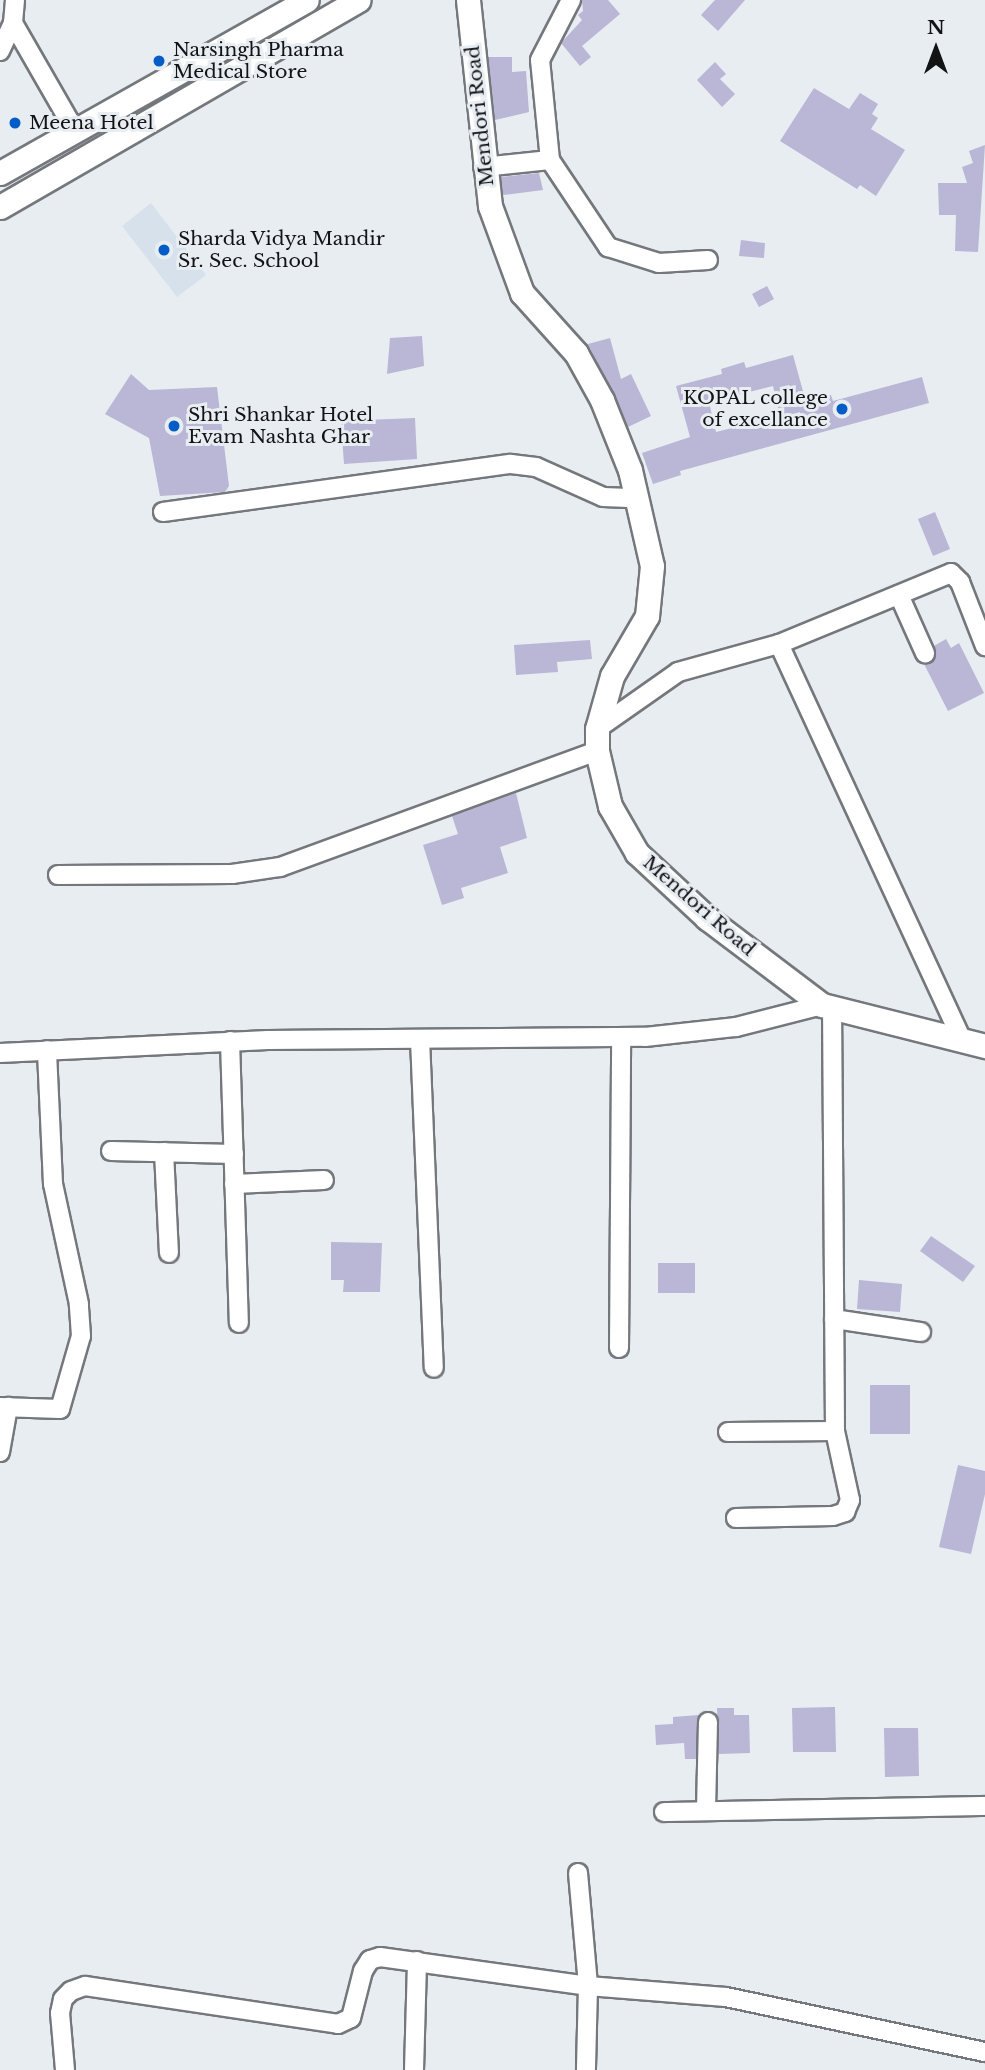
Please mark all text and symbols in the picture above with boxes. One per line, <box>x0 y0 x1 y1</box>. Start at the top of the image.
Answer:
north arrow <box>901 14 971 84</box>
text: N <box>927 16 945 39</box>
place label: Narsingh Pharma Medical Store <box>173 39 344 83</box>
street label: Mendori Road <box>461 45 499 187</box>
marker: Narsingh Pharma Medical Store <box>151 53 167 69</box>
place label: Meena Hotel <box>29 112 154 134</box>
marker: Meena Hotel <box>7 115 23 131</box>
place label: Sharda Vidya Mandir Sr. Sec. School <box>178 228 386 272</box>
marker: Sharda Vidya Mandir Sr. Sec. School <box>156 242 172 258</box>
place label: KOPAL college of excellance <box>682 387 828 431</box>
marker: KOPAL college of excellance <box>834 401 850 417</box>
place label: Shri Shankar Hotel Evam Nashta Ghar <box>188 404 374 448</box>
marker: Shri Shankar Hotel Evam Nashta Ghar <box>166 418 182 434</box>
street label: Mendori Road <box>638 851 760 961</box>

